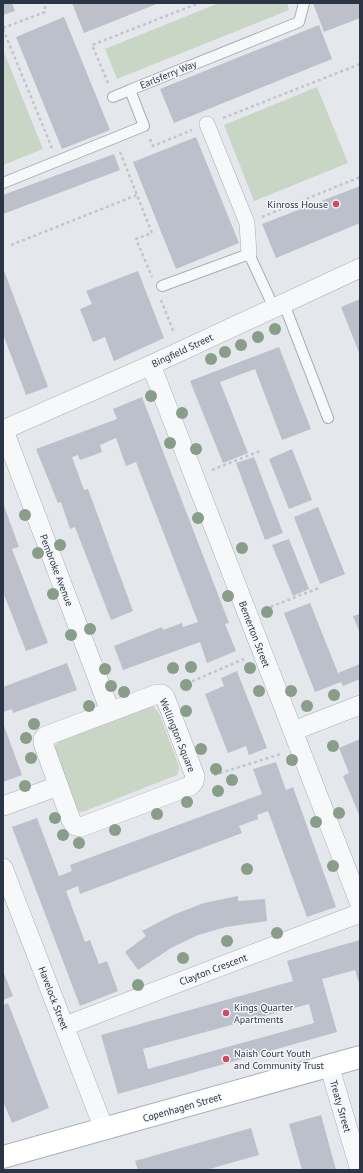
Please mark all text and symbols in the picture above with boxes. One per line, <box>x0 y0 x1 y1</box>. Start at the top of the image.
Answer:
street label: Earlsferry Way <box>138 57 199 92</box>
place label: Kinross House <box>267 198 328 211</box>
marker: Kinross House <box>331 199 341 209</box>
street label: Bingfield Street <box>149 330 216 370</box>
street label: Pembroke Avenue <box>37 532 76 608</box>
street label: Bemerton Street <box>236 599 273 670</box>
street label: Wellington Square <box>157 696 198 774</box>
street label: Clayton Crescent <box>177 950 249 988</box>
street label: Havelock Street <box>35 965 72 1032</box>
place label: Kings Quarter Apartments <box>234 1001 294 1026</box>
marker: Kings Quarter Apartments <box>221 1008 231 1018</box>
place label: Naish Court Youth and Community Trust <box>234 1047 325 1072</box>
marker: Naish Court Youth and Community Trust <box>221 1054 231 1064</box>
street label: Treaty Street <box>327 1078 354 1134</box>
street label: Copenhagen Street <box>141 1090 224 1125</box>

